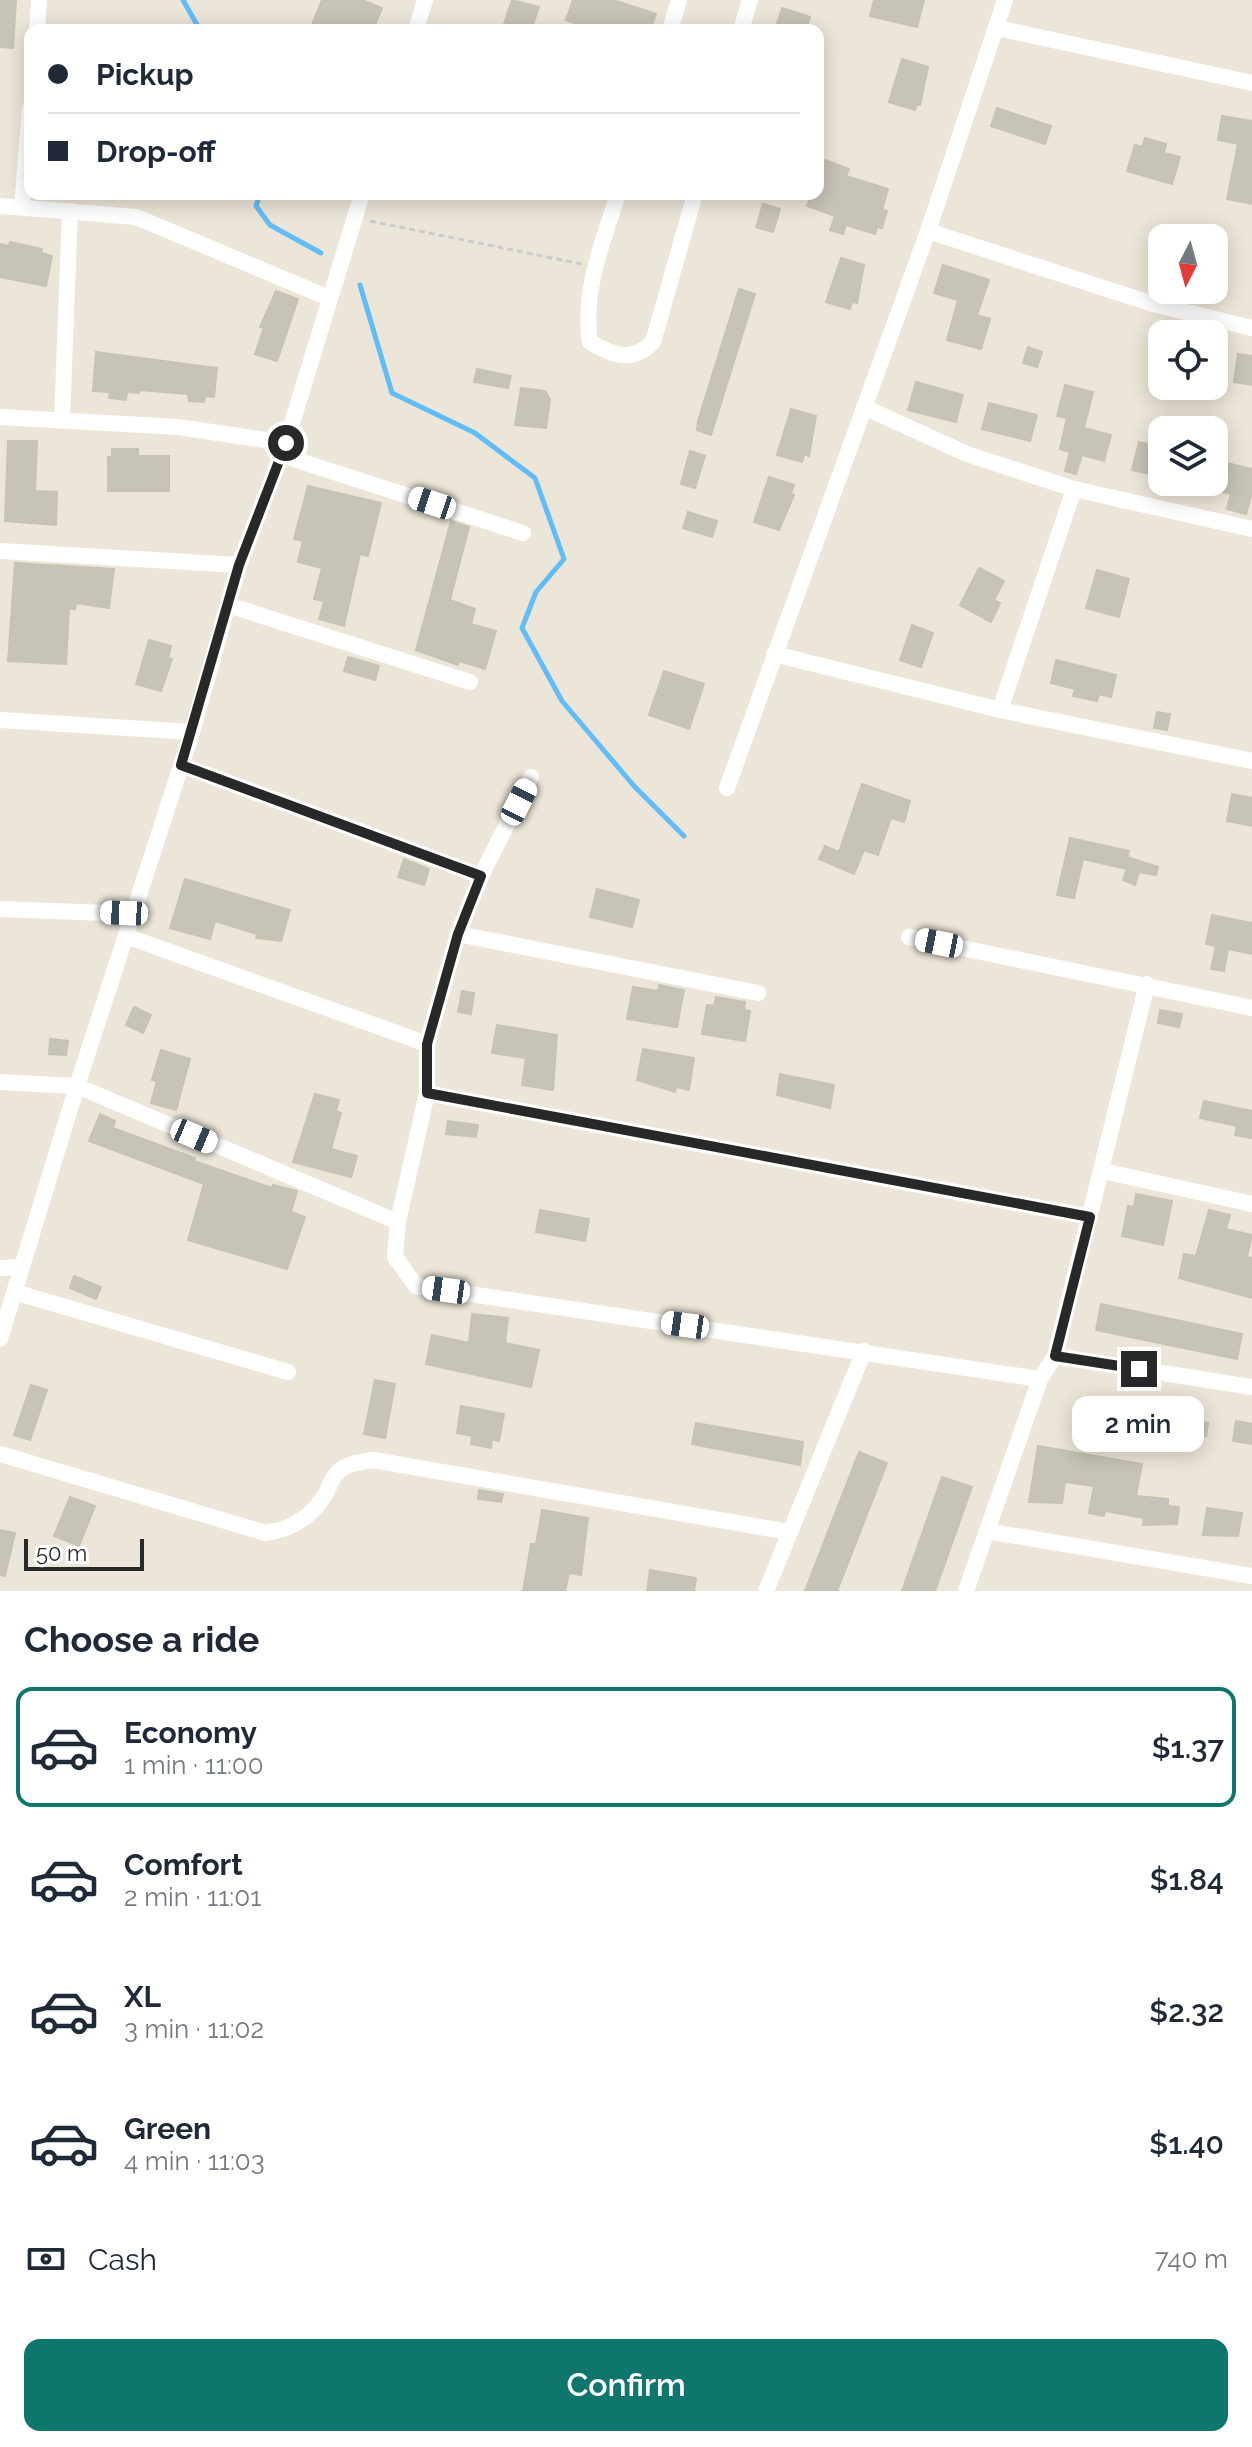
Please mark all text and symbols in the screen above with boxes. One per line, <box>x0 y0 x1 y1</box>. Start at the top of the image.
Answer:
text: Pickup <box>96 57 194 92</box>
text: Drop-off <box>96 134 216 169</box>
north arrow <box>1148 224 1228 304</box>
map controls <box>1148 224 1228 496</box>
button: locate <box>1148 320 1228 400</box>
button: layers <box>1148 416 1228 496</box>
route start <box>268 425 304 461</box>
car <box>405 484 459 522</box>
car <box>497 775 541 829</box>
car <box>100 900 148 926</box>
car <box>913 927 965 959</box>
car <box>167 1116 221 1156</box>
car <box>421 1275 471 1305</box>
car <box>660 1310 710 1340</box>
route end <box>1121 1351 1157 1387</box>
callout: 2 min <box>1073 1397 1205 1453</box>
text: 2 min <box>1105 1409 1171 1439</box>
scale bar <box>24 1535 144 1571</box>
text: 50 m <box>36 1540 87 1566</box>
text: Choose a ride <box>24 1618 259 1660</box>
icon: car <box>28 1711 100 1783</box>
text: Economy <box>124 1715 257 1750</box>
text: $1.37 <box>1152 1730 1224 1765</box>
text: 1 min · 11:00 <box>124 1750 264 1780</box>
icon: car <box>28 1843 100 1915</box>
text: Comfort <box>124 1847 243 1882</box>
text: $1.84 <box>1150 1862 1224 1897</box>
text: 2 min · 11:01 <box>124 1882 261 1912</box>
icon: car <box>28 1975 100 2047</box>
text: XL <box>124 1979 161 2014</box>
text: $2.32 <box>1149 1994 1224 2029</box>
text: 3 min · 11:02 <box>124 2014 264 2044</box>
icon: car <box>28 2107 100 2179</box>
text: Green <box>124 2111 211 2146</box>
text: $1.40 <box>1149 2126 1224 2161</box>
text: 4 min · 11:03 <box>124 2146 265 2176</box>
icon: cash <box>24 2237 68 2281</box>
text: Cash <box>88 2242 157 2277</box>
text: 740 m <box>1155 2244 1228 2274</box>
button: Confirm <box>24 2339 1228 2431</box>

